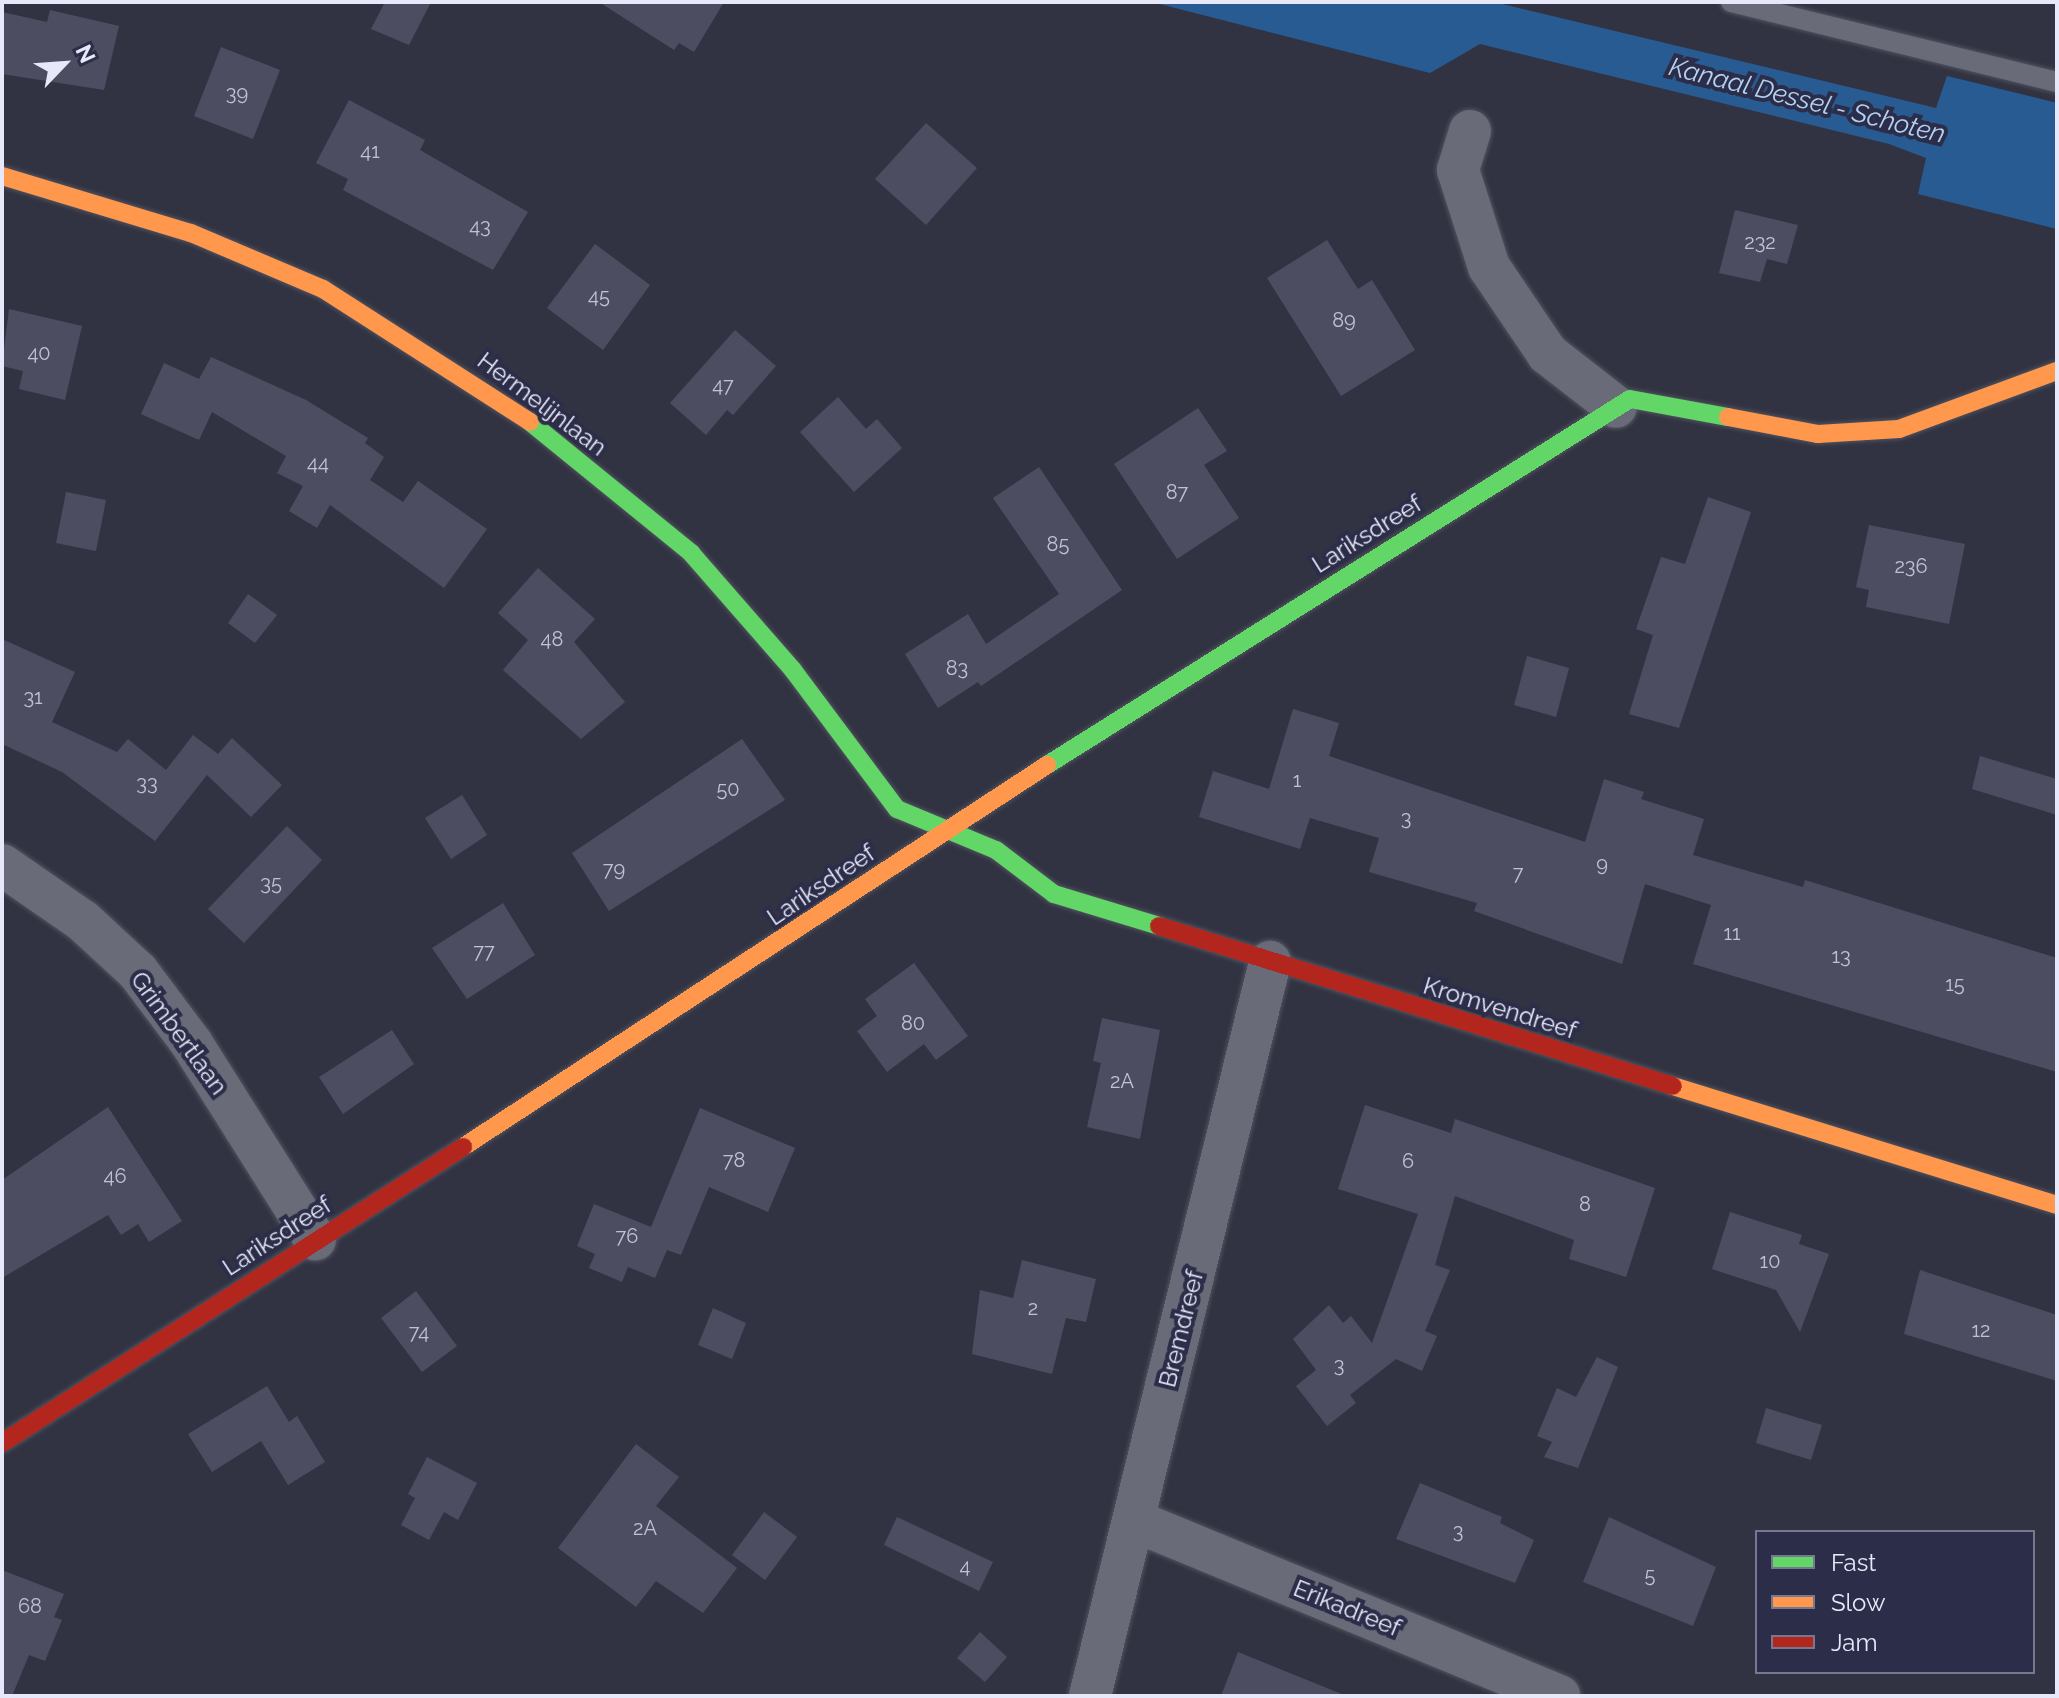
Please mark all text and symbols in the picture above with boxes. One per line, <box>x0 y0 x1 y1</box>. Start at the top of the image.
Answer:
north arrow <box>24 24 104 104</box>
text: N <box>70 41 101 67</box>
water label: Kanaal Dessel - Schoten <box>1665 51 1949 151</box>
house number: 39 <box>226 81 248 105</box>
house number: 41 <box>360 139 380 163</box>
house number: 43 <box>469 214 491 238</box>
house number: 232 <box>1744 230 1776 254</box>
house number: 45 <box>588 284 610 308</box>
house number: 89 <box>1332 308 1356 332</box>
house number: 40 <box>27 341 51 365</box>
street label: Hermelijnlaan <box>472 346 612 462</box>
house number: 47 <box>712 373 734 397</box>
house number: 44 <box>307 451 329 475</box>
house number: 87 <box>1166 480 1188 504</box>
street label: Lariksdreef <box>1307 489 1427 579</box>
house number: 85 <box>1047 532 1069 556</box>
house number: 236 <box>1894 554 1928 578</box>
house number: 48 <box>541 627 563 651</box>
house number: 83 <box>946 656 968 680</box>
house number: 31 <box>23 685 43 709</box>
house number: 1 <box>1293 768 1301 792</box>
house number: 33 <box>136 771 158 795</box>
house number: 50 <box>716 777 740 801</box>
house number: 3 <box>1401 806 1411 830</box>
street label: Lariksdreef <box>762 838 880 932</box>
house number: 9 <box>1596 852 1608 876</box>
house number: 79 <box>603 857 625 881</box>
house number: 7 <box>1513 861 1523 885</box>
house number: 35 <box>260 871 282 895</box>
house number: 11 <box>1723 921 1741 945</box>
house number: 77 <box>473 939 495 963</box>
house number: 13 <box>1831 944 1851 968</box>
street label: Grimbertlaan <box>125 966 233 1100</box>
street label: Kromvendreef <box>1420 971 1580 1045</box>
house number: 15 <box>1945 972 1965 996</box>
house number: 80 <box>901 1011 925 1035</box>
house number: 2A <box>1110 1069 1134 1093</box>
house number: 78 <box>723 1148 745 1172</box>
house number: 6 <box>1402 1149 1414 1173</box>
house number: 46 <box>104 1164 126 1188</box>
street label: Lariksdreef <box>217 1190 337 1282</box>
house number: 8 <box>1579 1192 1591 1216</box>
house number: 76 <box>616 1224 638 1248</box>
house number: 10 <box>1760 1249 1780 1273</box>
street label: Bremdreef <box>1153 1268 1209 1390</box>
house number: 2 <box>1028 1296 1038 1320</box>
house number: 12 <box>1972 1318 1990 1342</box>
house number: 74 <box>409 1320 429 1344</box>
house number: 3 <box>1334 1353 1344 1377</box>
house number: 2A <box>633 1516 657 1540</box>
house number: 3 <box>1453 1519 1463 1543</box>
legend <box>1755 1530 2035 1674</box>
text: Fast <box>1831 1548 1876 1577</box>
house number: 4 <box>960 1554 970 1578</box>
house number: 5 <box>1645 1563 1655 1587</box>
street label: Erikadreef <box>1289 1574 1405 1642</box>
text: Slow <box>1831 1588 1885 1617</box>
house number: 68 <box>18 1594 42 1618</box>
text: Jam <box>1831 1628 1877 1657</box>

